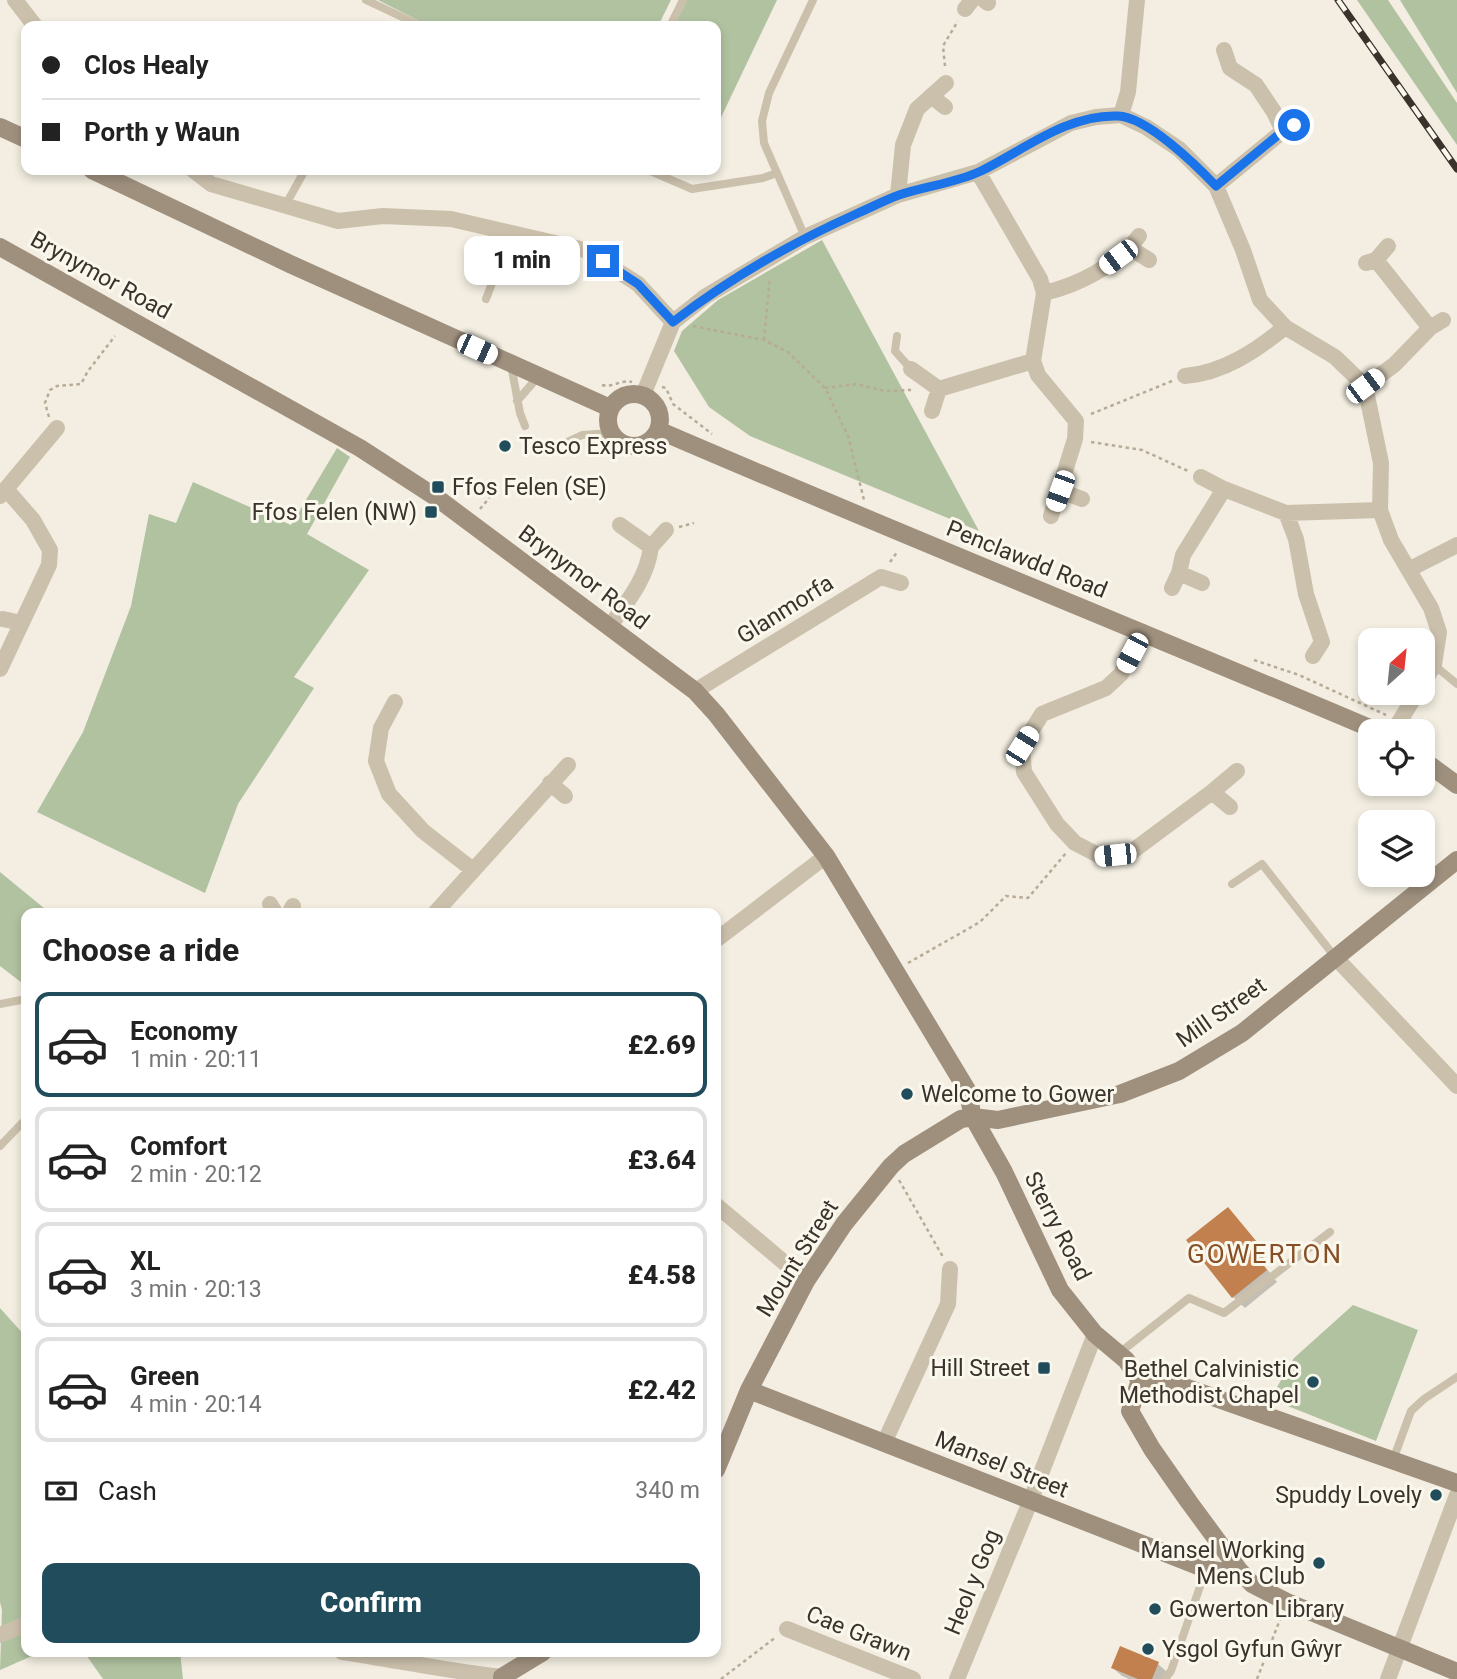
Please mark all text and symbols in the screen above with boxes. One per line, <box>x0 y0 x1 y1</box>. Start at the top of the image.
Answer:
text: Clos Healy <box>84 50 209 80</box>
route start <box>1278 109 1310 141</box>
text: Porth y Waun <box>84 117 240 147</box>
street label: Brynymor Road <box>26 226 176 325</box>
callout: 1 min <box>463 236 578 286</box>
car <box>1095 236 1142 278</box>
route end <box>587 245 619 277</box>
text: 1 min <box>493 247 551 274</box>
car <box>454 331 501 367</box>
car <box>1342 365 1389 407</box>
place label: Tesco Express <box>519 433 667 460</box>
marker: Tesco Express <box>497 438 513 454</box>
car <box>1043 468 1078 514</box>
place label: Ffos Felen (SE) <box>452 474 607 501</box>
marker: Ffos Felen (SE) <box>430 479 446 495</box>
place label: Ffos Felen (NW) <box>252 499 417 526</box>
marker: Ffos Felen (NW) <box>423 504 439 520</box>
street label: Penclawdd Road <box>942 515 1111 604</box>
street label: Brynymor Road <box>513 520 654 635</box>
street label: Glanmorfa <box>732 569 838 650</box>
north arrow <box>1358 628 1435 705</box>
map controls <box>1358 628 1435 887</box>
car <box>1113 630 1152 676</box>
button: locate <box>1358 719 1435 796</box>
car <box>1002 723 1043 769</box>
button: layers <box>1358 810 1435 887</box>
car <box>1094 842 1137 868</box>
text: Choose a ride <box>42 931 239 969</box>
street label: Mill Street <box>1171 972 1271 1053</box>
icon: car <box>46 1013 109 1076</box>
text: Economy <box>130 1016 237 1046</box>
text: £2.69 <box>628 1030 696 1060</box>
text: 1 min · 20:11 <box>130 1046 262 1073</box>
place label: Welcome to Gower <box>921 1081 1114 1108</box>
marker: Welcome to Gower <box>899 1086 915 1102</box>
icon: car <box>46 1128 109 1191</box>
text: Comfort <box>130 1131 227 1161</box>
text: £3.64 <box>628 1145 696 1175</box>
text: 2 min · 20:12 <box>130 1161 262 1188</box>
street label: Sterry Road <box>1019 1167 1096 1285</box>
street label: Mount Street <box>751 1195 844 1322</box>
district label: GOWERTON <box>1187 1239 1343 1269</box>
icon: car <box>46 1243 109 1306</box>
text: XL <box>130 1246 161 1276</box>
text: £4.58 <box>628 1260 696 1290</box>
text: 3 min · 20:13 <box>130 1276 262 1303</box>
place label: Hill Street <box>930 1355 1030 1382</box>
place label: Bethel Calvinistic Methodist Chapel <box>1119 1356 1299 1409</box>
icon: car <box>46 1358 109 1421</box>
marker: Hill Street <box>1036 1360 1052 1376</box>
text: Green <box>130 1361 200 1391</box>
marker: Bethel Calvinistic Methodist Chapel <box>1305 1374 1321 1390</box>
text: £2.42 <box>628 1375 696 1405</box>
text: 4 min · 20:14 <box>130 1391 262 1418</box>
street label: Mansel Street <box>931 1425 1072 1503</box>
icon: cash <box>42 1472 80 1510</box>
text: Cash <box>98 1476 157 1506</box>
text: 340 m <box>635 1477 700 1504</box>
place label: Spuddy Lovely <box>1275 1482 1422 1509</box>
marker: Spuddy Lovely <box>1428 1487 1444 1503</box>
street label: Heol y Gog <box>939 1526 1006 1639</box>
place label: Mansel Working Mens Club <box>1141 1537 1305 1590</box>
marker: Mansel Working Mens Club <box>1311 1555 1327 1571</box>
button: Confirm <box>42 1563 700 1643</box>
place label: Gowerton Library <box>1169 1596 1344 1623</box>
street label: Cae Grawn <box>802 1600 915 1667</box>
marker: Gowerton Library <box>1147 1601 1163 1617</box>
place label: Ysgol Gyfun Gŵyr <box>1162 1636 1342 1663</box>
marker: Ysgol Gyfun Gŵyr <box>1140 1641 1156 1657</box>

